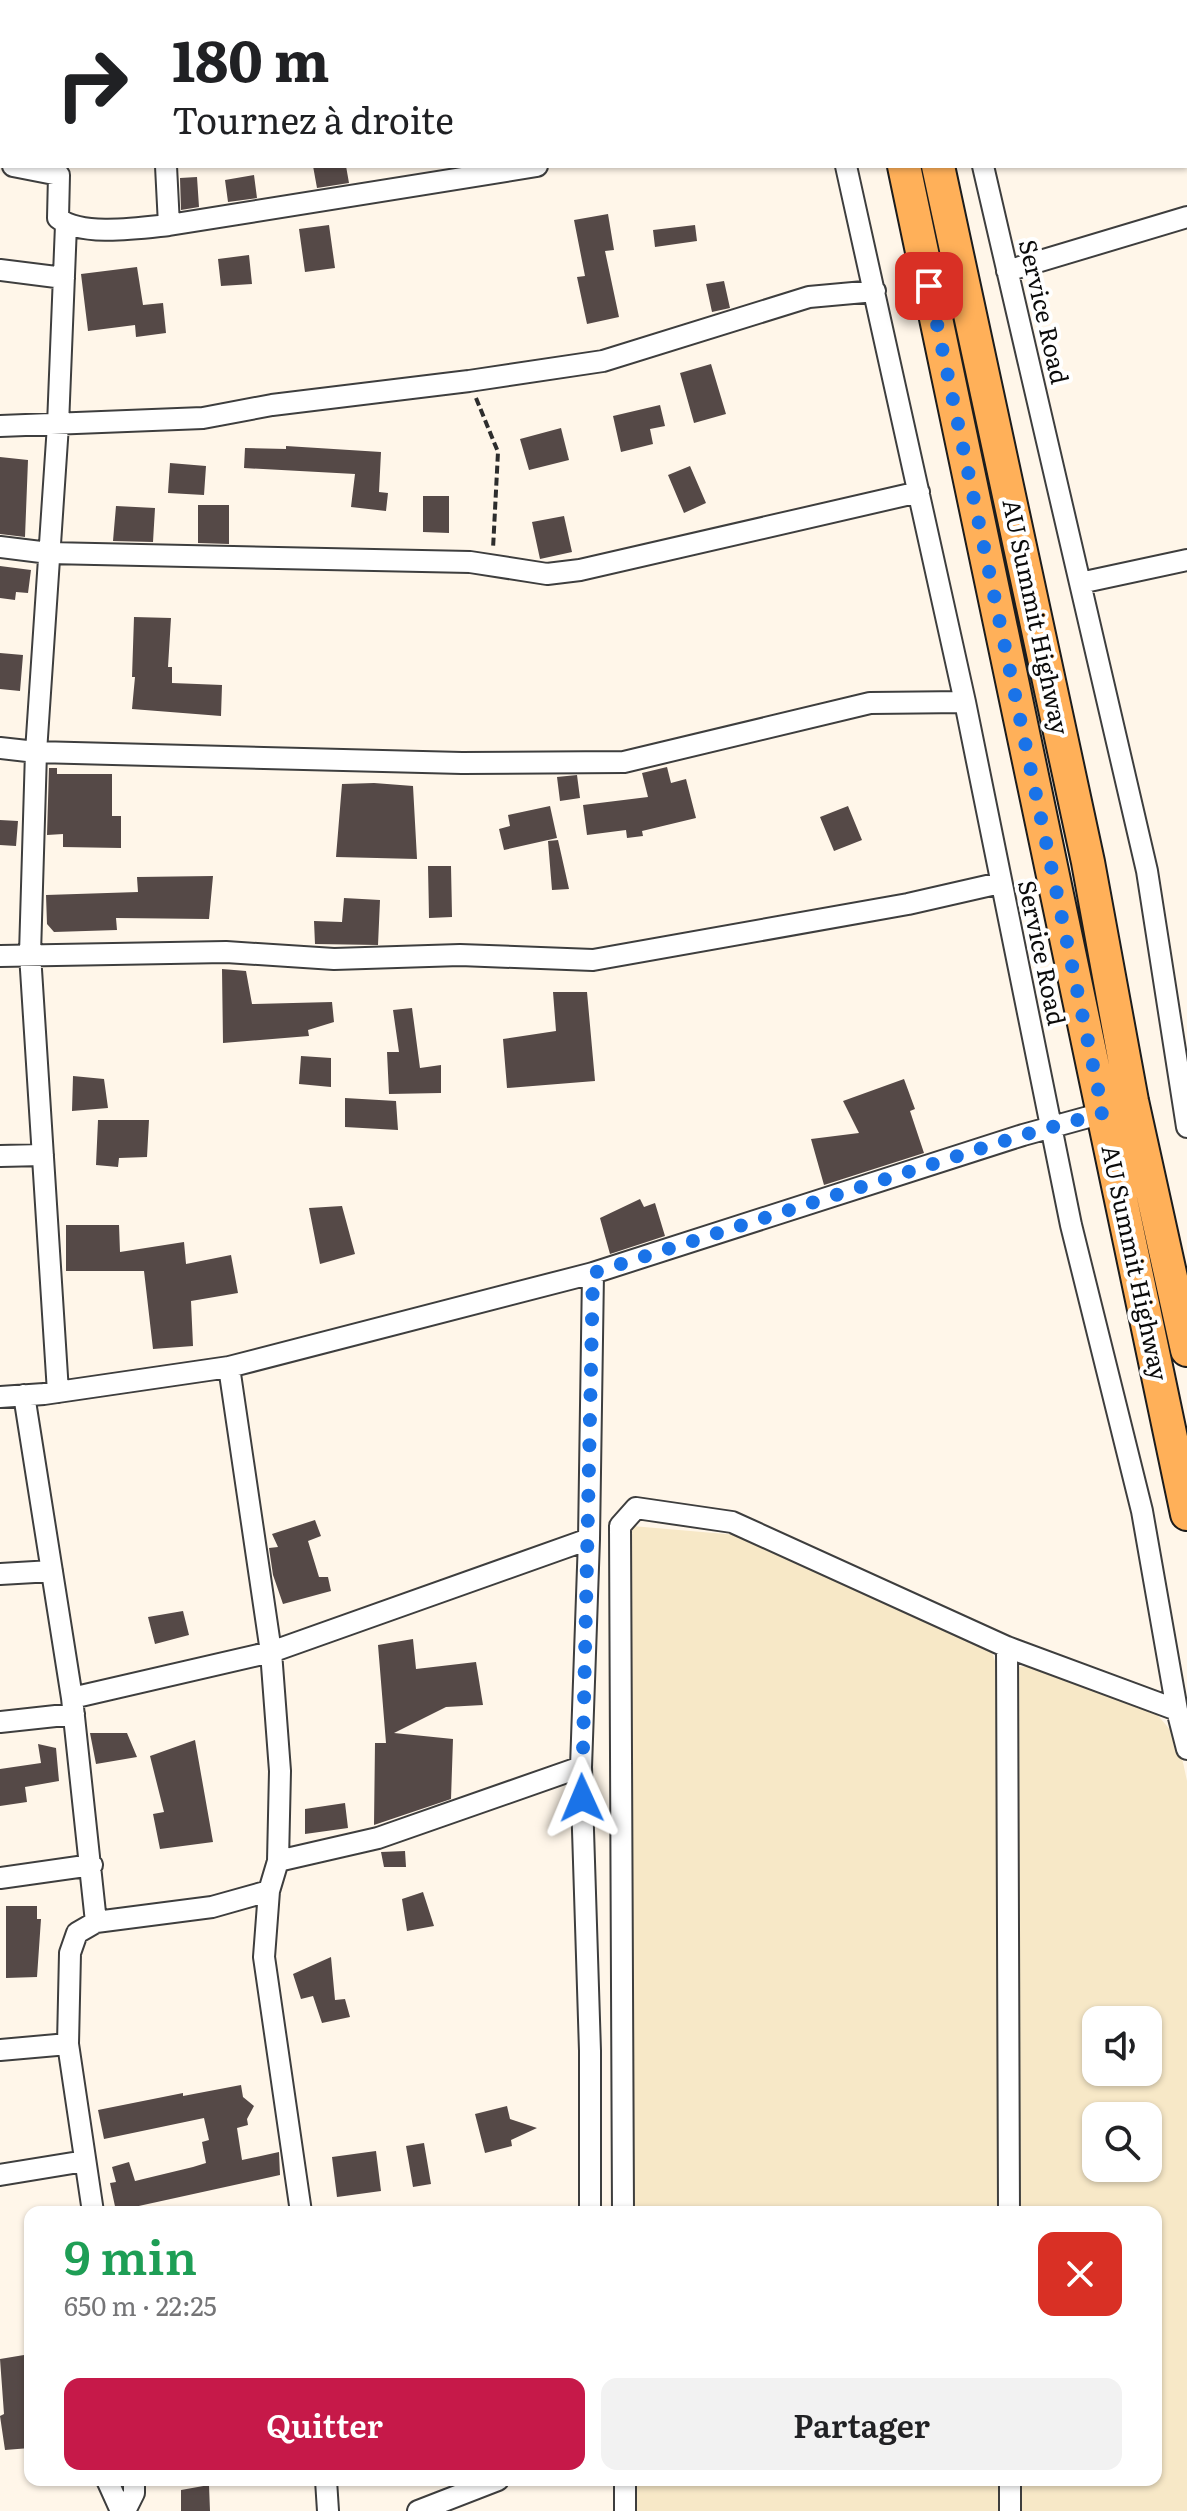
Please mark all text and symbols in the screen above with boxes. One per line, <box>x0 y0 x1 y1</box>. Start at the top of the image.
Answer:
text: 180 m <box>172 16 330 99</box>
icon: right <box>40 32 144 136</box>
text: Tournez à droite <box>172 92 454 145</box>
street label: Service Road <box>1012 236 1079 388</box>
pin <box>895 252 963 320</box>
icon: arrive <box>907 264 951 308</box>
street label: AU Summit Highway <box>995 496 1080 738</box>
street label: Service Road <box>1011 877 1076 1029</box>
street label: AU Summit Highway <box>1094 1142 1179 1384</box>
position arrow <box>540 1756 624 1840</box>
map controls <box>1082 2006 1162 2182</box>
button: sound <box>1082 2006 1162 2086</box>
button: search <box>1082 2102 1162 2182</box>
text: 9 min <box>64 2219 197 2290</box>
button: close <box>1038 2232 1122 2316</box>
text: 650 m · 22:25 <box>64 2285 217 2324</box>
button: Quitter <box>64 2378 585 2470</box>
button: Partager <box>601 2378 1122 2470</box>

